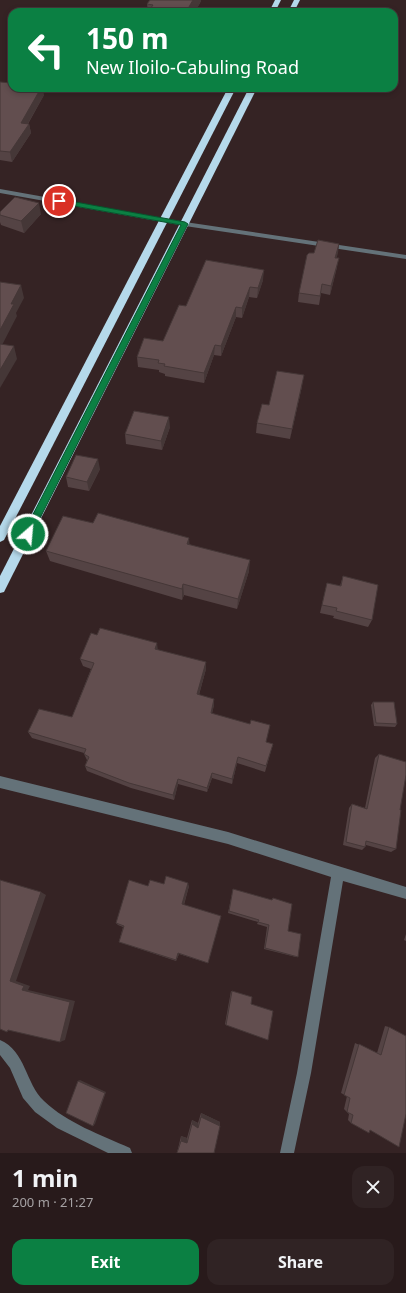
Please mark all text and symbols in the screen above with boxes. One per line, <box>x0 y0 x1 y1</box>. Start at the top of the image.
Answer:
text: 150 m <box>86 19 169 57</box>
icon: left <box>20 24 72 76</box>
text: New Iloilo-Cabuling Road <box>86 55 299 79</box>
pin <box>42 184 76 218</box>
icon: arrive <box>48 190 70 212</box>
position arrow <box>7 513 49 555</box>
text: 1 min <box>12 1161 78 1194</box>
button: close <box>352 1166 394 1208</box>
text: 200 m · 21:27 <box>12 1193 93 1211</box>
button: Exit <box>12 1239 199 1285</box>
button: Share <box>207 1239 394 1285</box>

